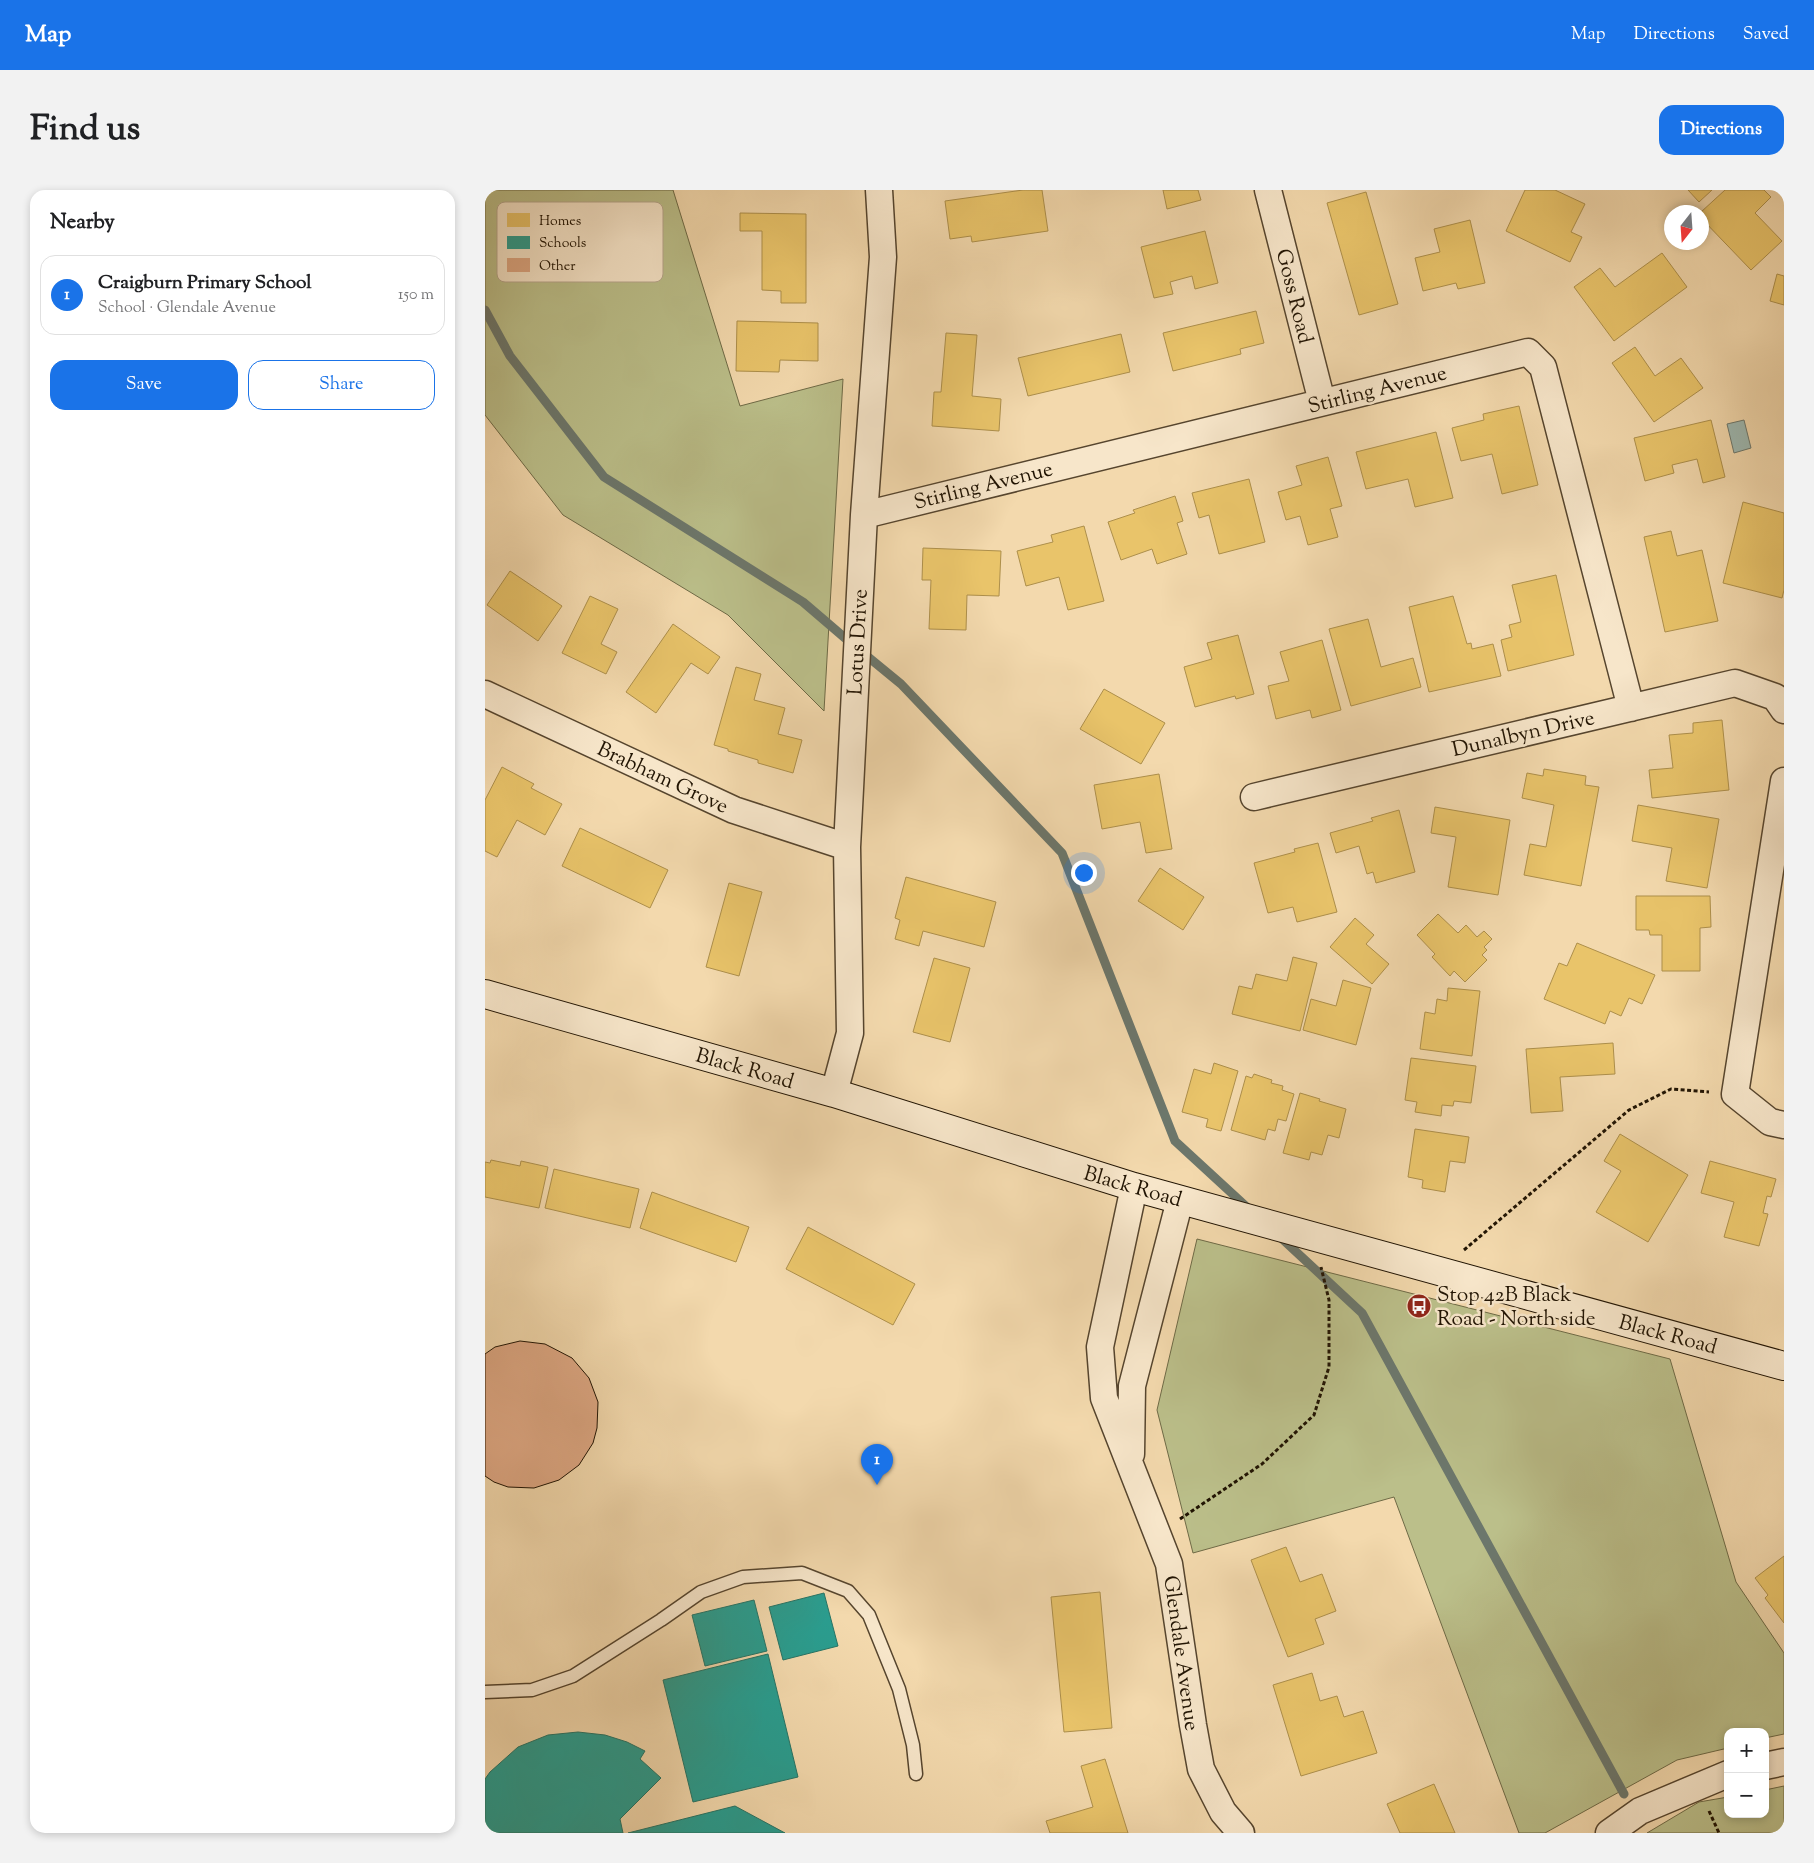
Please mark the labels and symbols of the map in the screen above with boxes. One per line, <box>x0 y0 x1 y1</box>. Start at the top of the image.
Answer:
legend <box>497 202 663 282</box>
north arrow <box>1664 205 1709 250</box>
text: Homes <box>539 212 581 232</box>
text: Schools <box>539 234 586 254</box>
street label: Goss Road <box>1267 246 1319 347</box>
text: Other <box>539 257 576 277</box>
street label: Stirling Avenue <box>1305 359 1450 423</box>
street label: Stirling Avenue <box>911 455 1056 519</box>
street label: Lotus Drive <box>841 588 877 696</box>
street label: Dunalbyn Drive <box>1449 704 1598 766</box>
street label: Brabham Grove <box>592 735 733 822</box>
your location <box>1071 860 1097 886</box>
street label: Black Road <box>692 1042 797 1098</box>
street label: Black Road <box>1080 1160 1185 1216</box>
place label: Stop 42B Black Road - North side <box>1437 1281 1596 1335</box>
bus stop icon: Stop 42B Black Road - North side <box>1406 1293 1432 1319</box>
street label: Black Road <box>1615 1308 1720 1364</box>
pin: 1 <box>861 1444 893 1485</box>
street label: Glendale Avenue <box>1154 1574 1206 1733</box>

